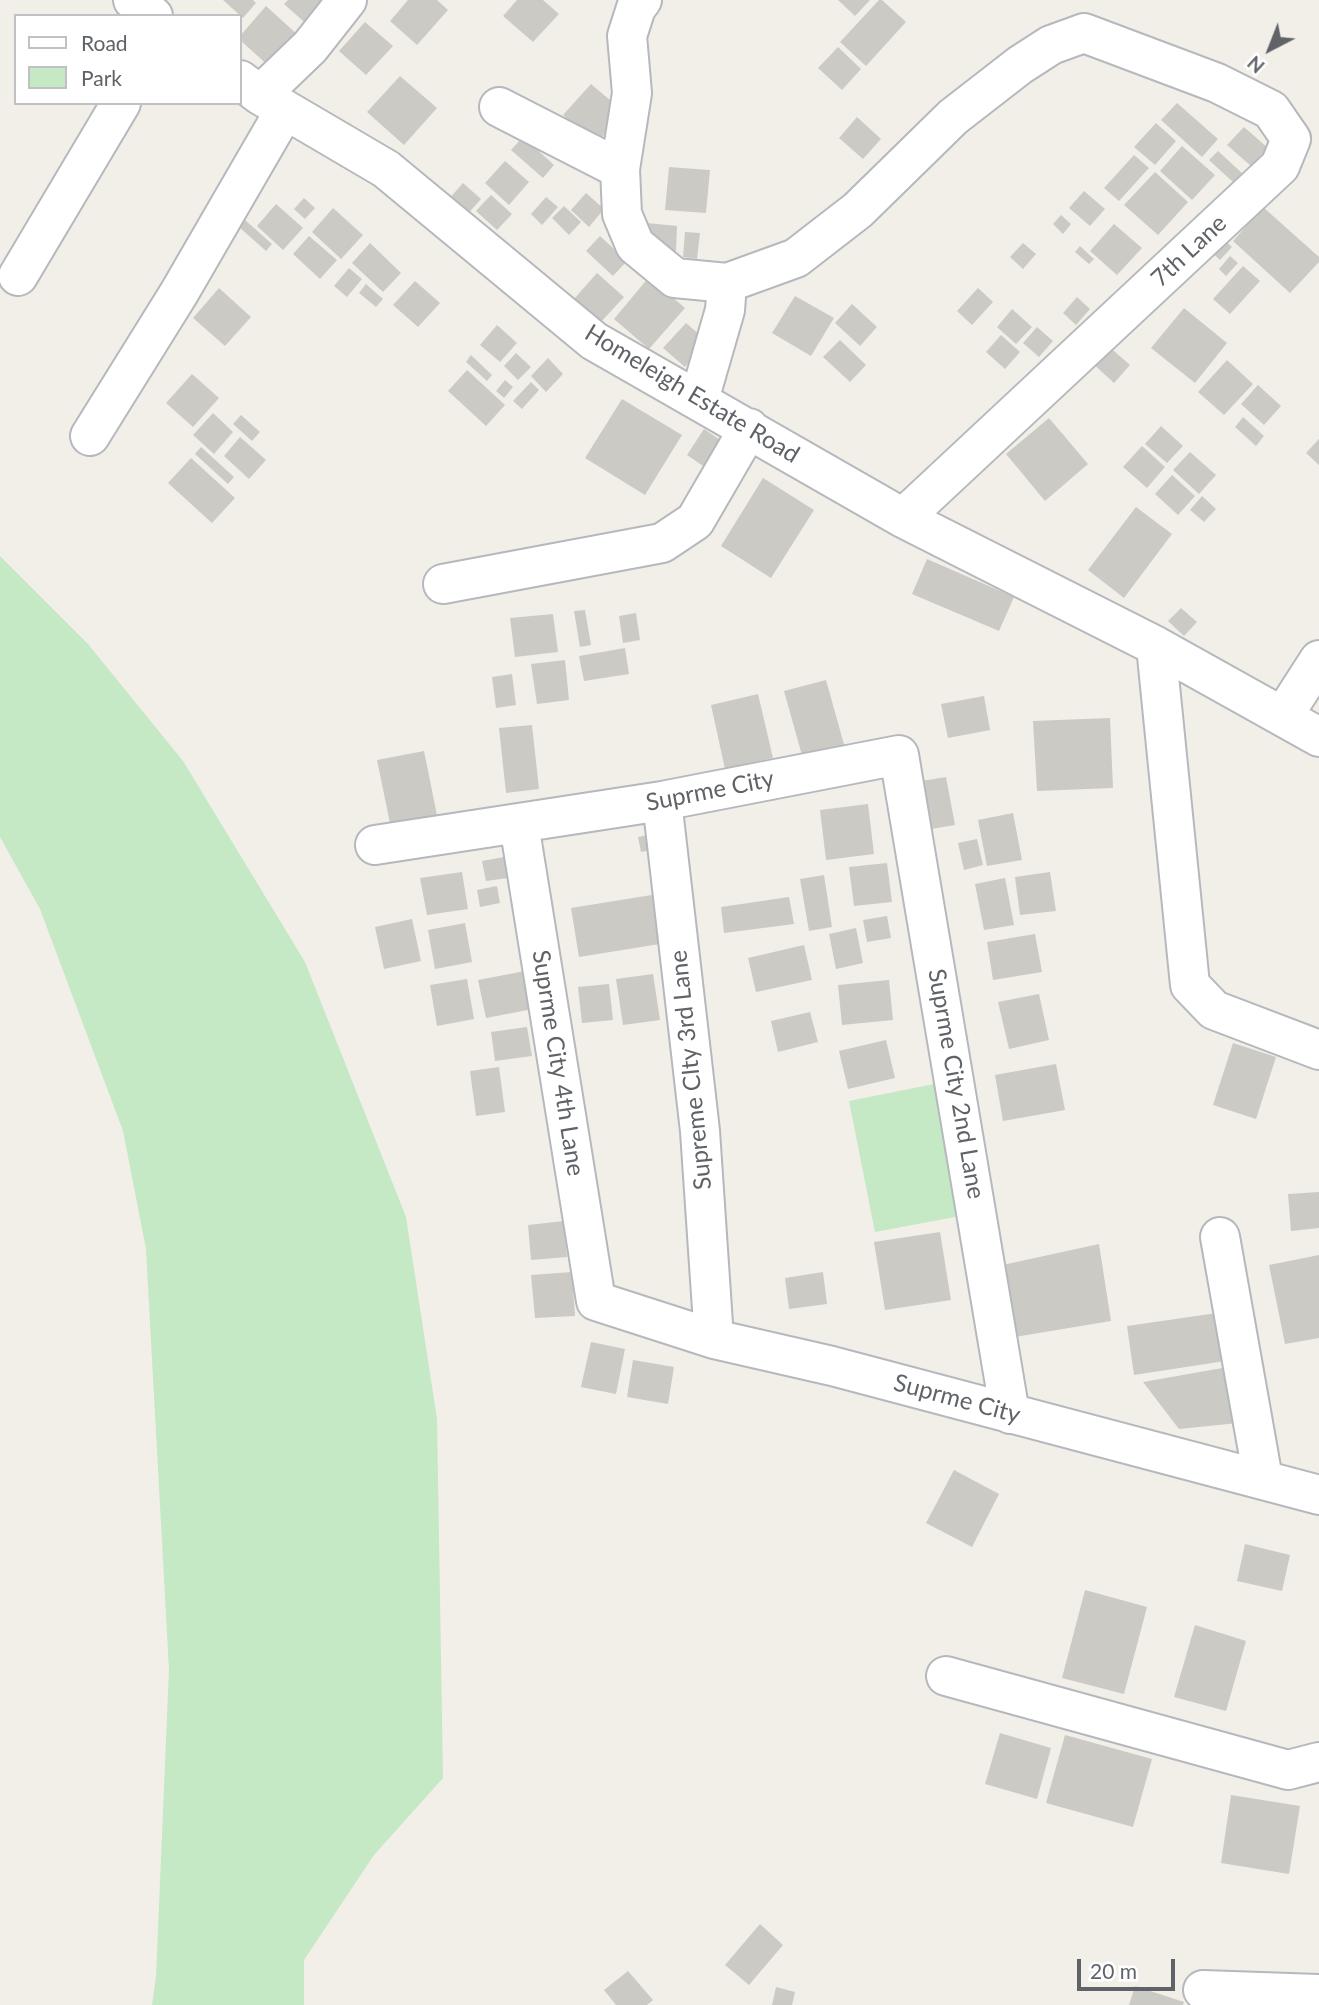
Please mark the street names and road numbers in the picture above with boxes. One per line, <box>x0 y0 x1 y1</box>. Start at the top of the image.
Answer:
street label: 7th Lane <box>1145 209 1233 293</box>
street label: Homeleigh Estate Road <box>580 319 804 469</box>
street label: Suprme City <box>644 764 776 818</box>
street label: Suprme City 4th Lane <box>526 948 590 1178</box>
street label: Supreme CIty 3rd Lane <box>664 949 718 1191</box>
street label: Suprme City 2nd Lane <box>922 967 990 1201</box>
street label: Suprme City <box>891 1368 1023 1430</box>

